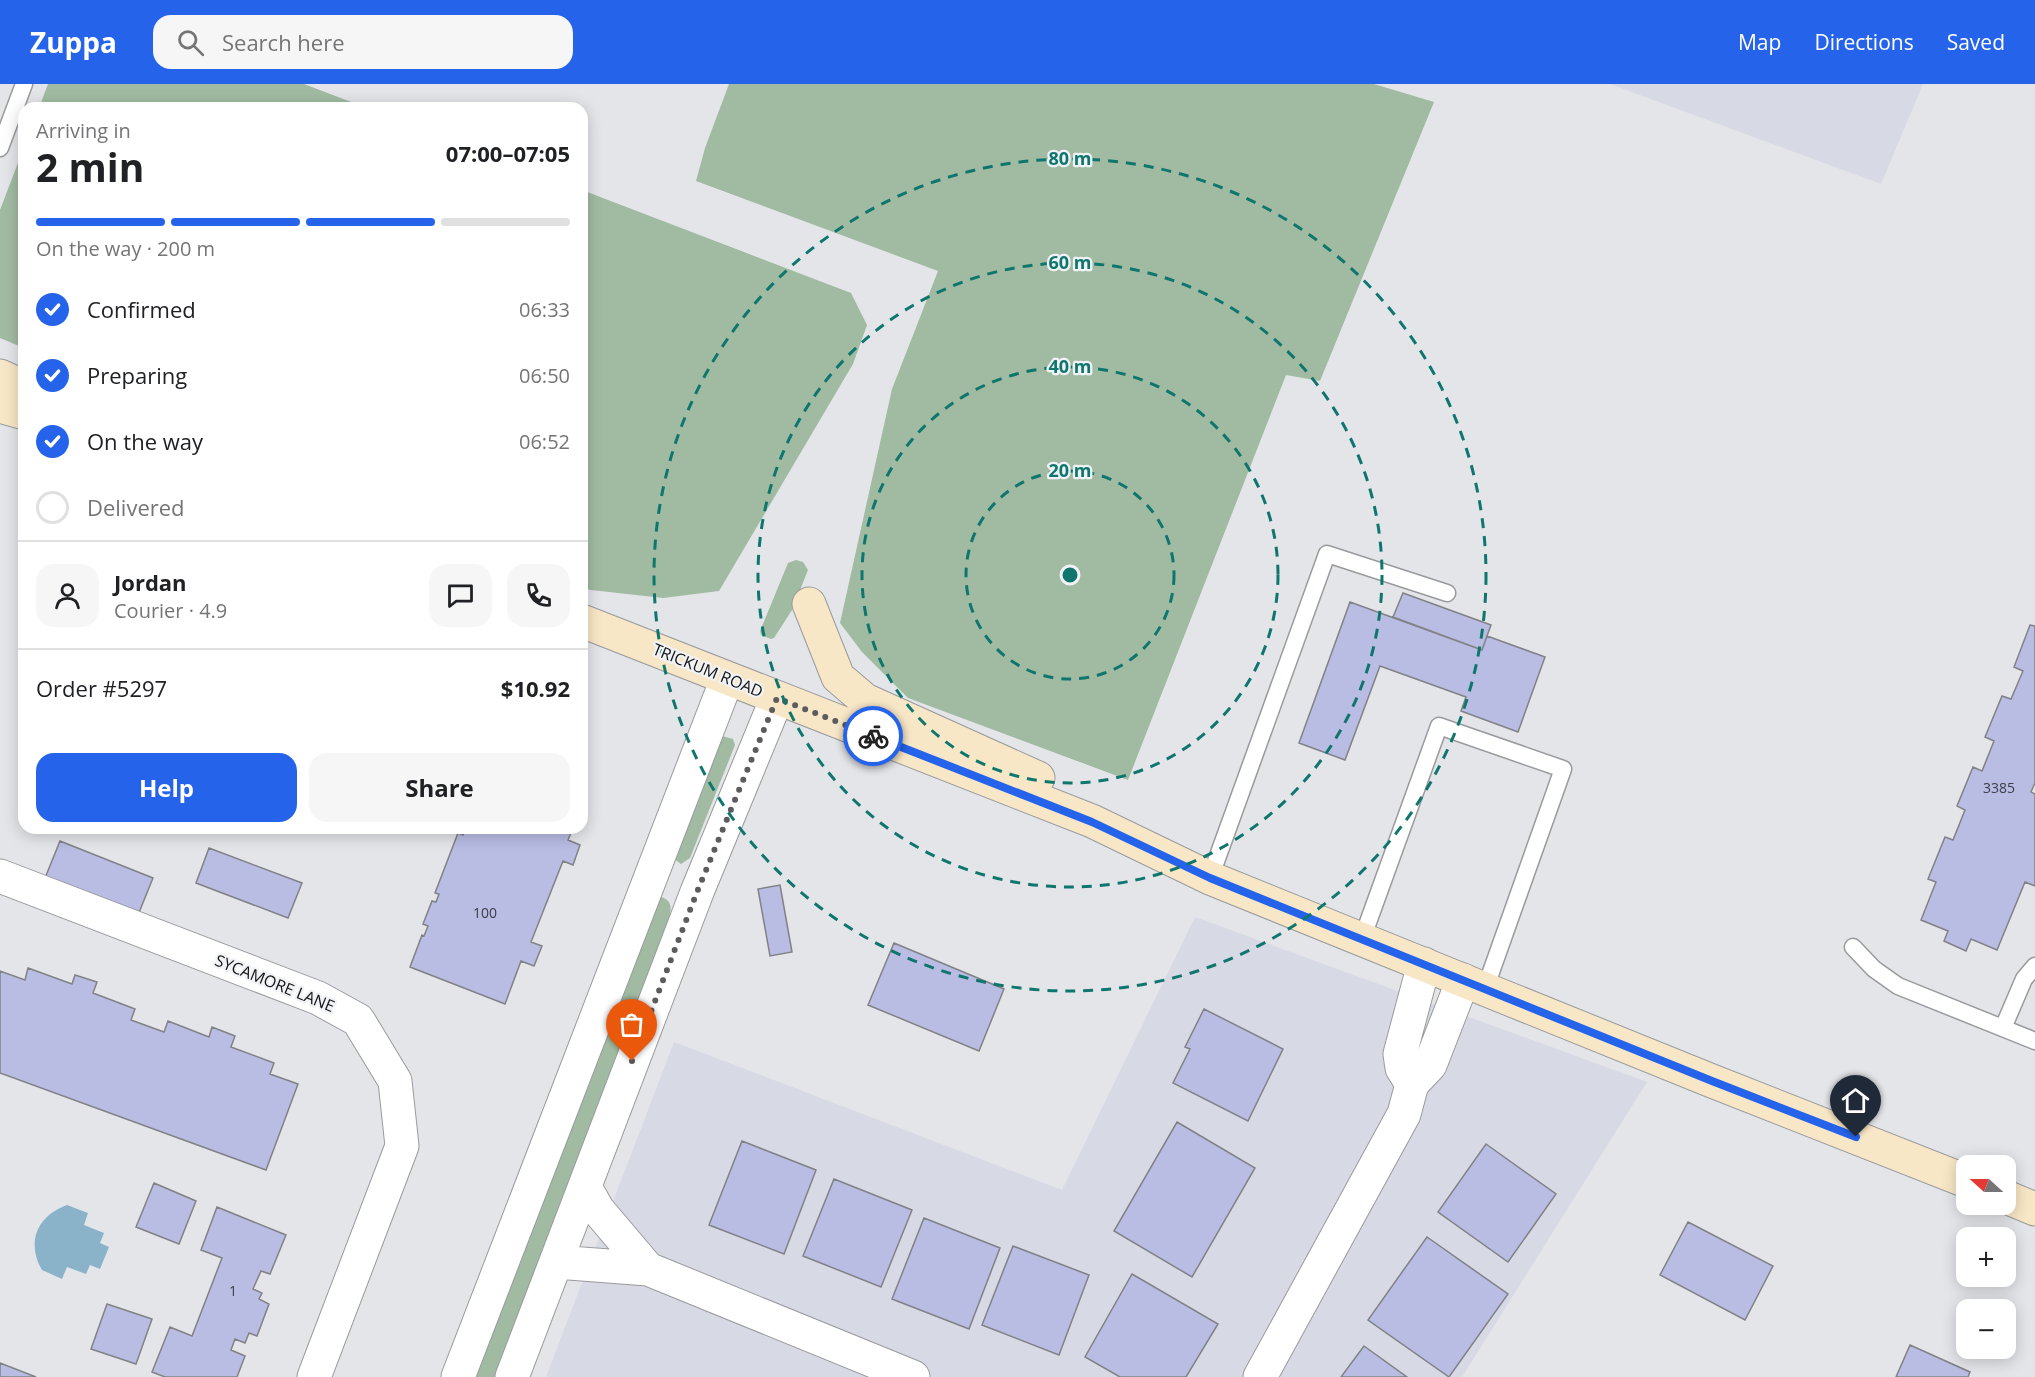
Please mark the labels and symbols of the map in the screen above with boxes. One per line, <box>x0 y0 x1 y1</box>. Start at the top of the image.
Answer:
text: 80 m <box>1049 146 1091 170</box>
text: 60 m <box>1049 250 1091 274</box>
text: 40 m <box>1049 354 1091 378</box>
text: 20 m <box>1049 458 1091 482</box>
centre of rings <box>1060 565 1080 585</box>
street label: TRICKUM ROAD <box>650 638 766 702</box>
courier <box>843 706 903 766</box>
house number: 3385 <box>1983 778 2015 797</box>
house number: 100 <box>473 903 497 922</box>
street label: SYCAMORE LANE <box>212 949 338 1017</box>
pin <box>606 999 657 1061</box>
pin <box>1830 1075 1881 1137</box>
north arrow <box>1956 1155 2016 1215</box>
house number: 1 <box>229 1281 237 1300</box>

